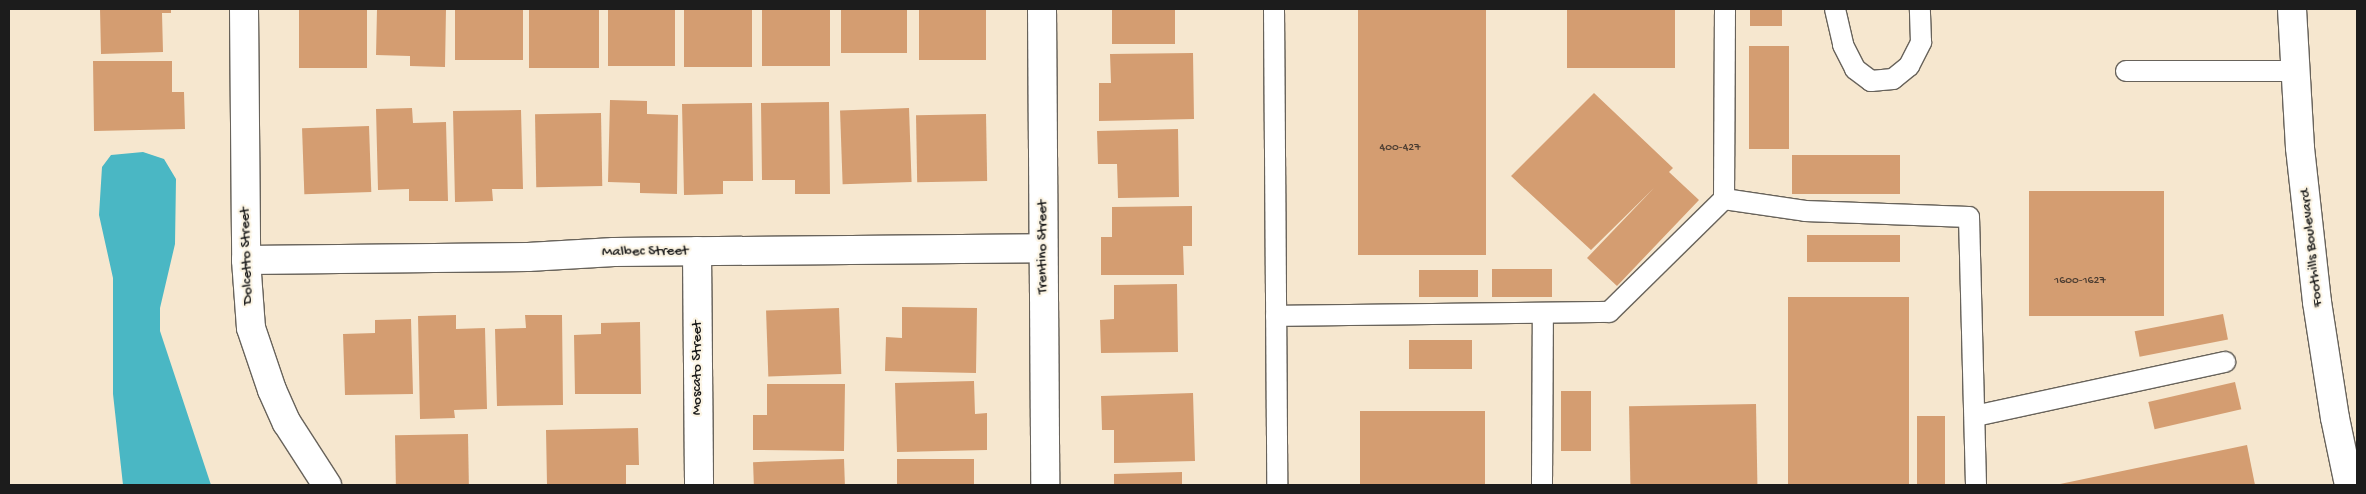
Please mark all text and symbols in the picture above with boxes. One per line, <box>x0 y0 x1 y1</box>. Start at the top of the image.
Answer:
house number: 400-427 <box>1380 142 1420 156</box>
street label: Foothills Boulevard <box>2297 188 2327 308</box>
street label: Trentino Street <box>1034 200 1052 294</box>
street label: Dolcetto Street <box>236 207 258 305</box>
street label: Malbec Street <box>602 242 688 262</box>
house number: 1600-1627 <box>2054 275 2106 289</box>
street label: Moscato Street <box>689 321 707 415</box>

